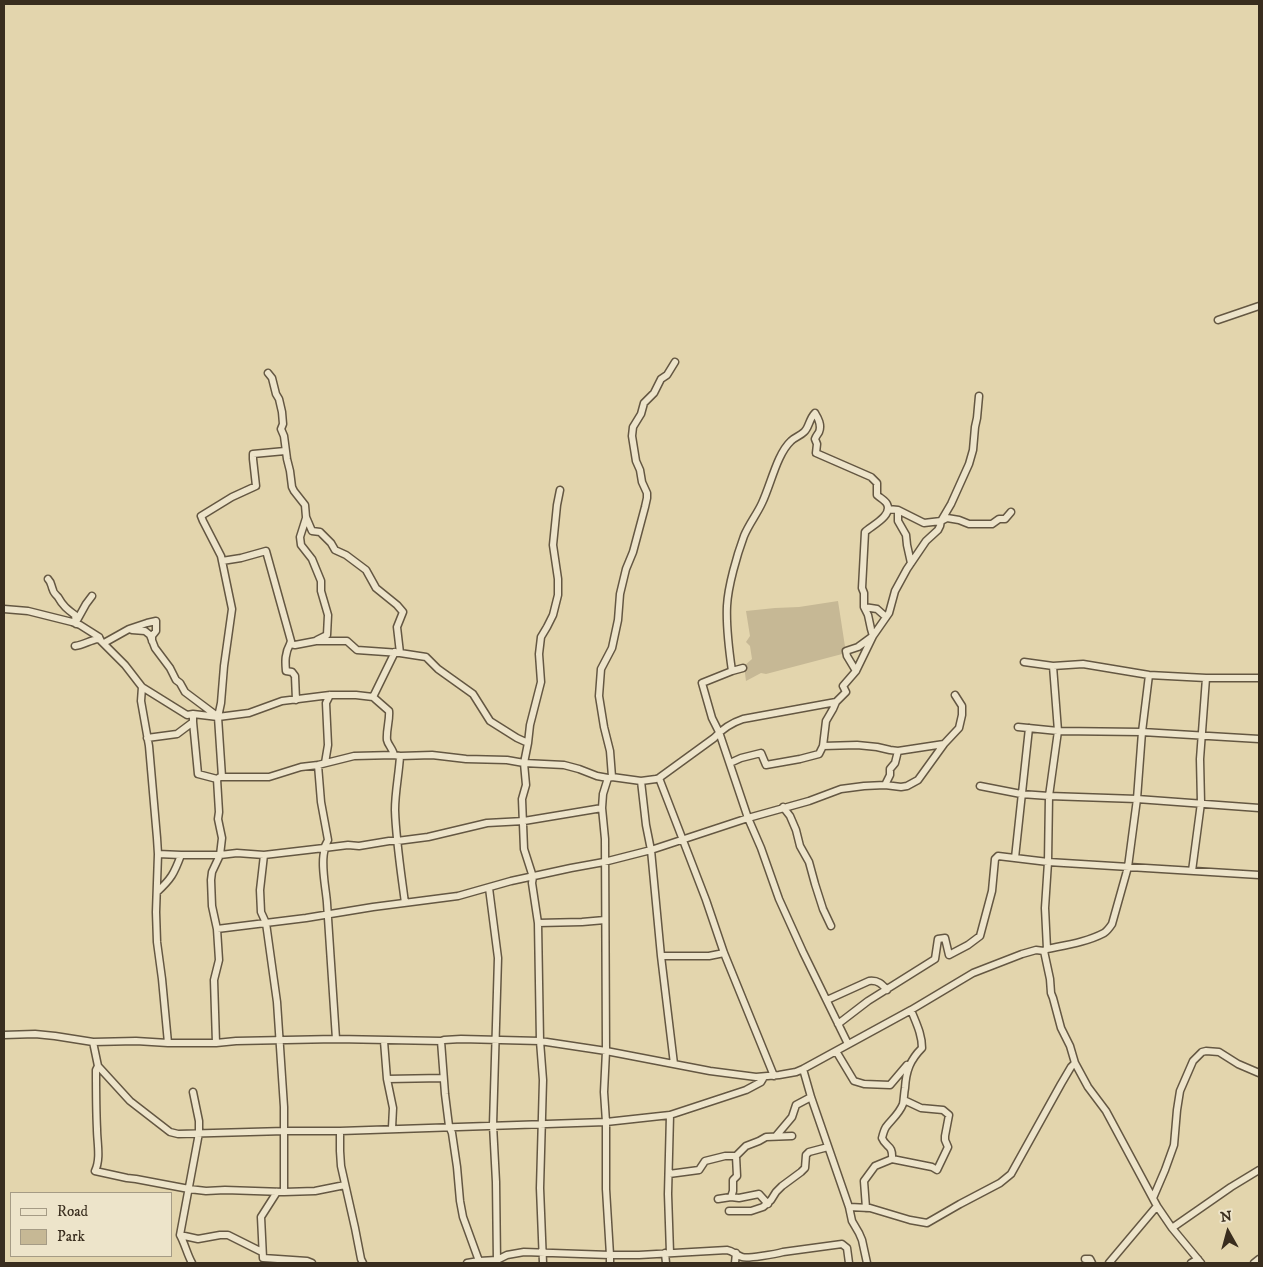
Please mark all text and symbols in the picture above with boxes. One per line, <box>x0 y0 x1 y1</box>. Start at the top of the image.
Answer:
legend <box>10 1192 172 1257</box>
text: Road <box>57 1202 88 1221</box>
north arrow <box>1203 1207 1253 1257</box>
text: N <box>1219 1207 1233 1227</box>
text: Park <box>57 1227 85 1246</box>

